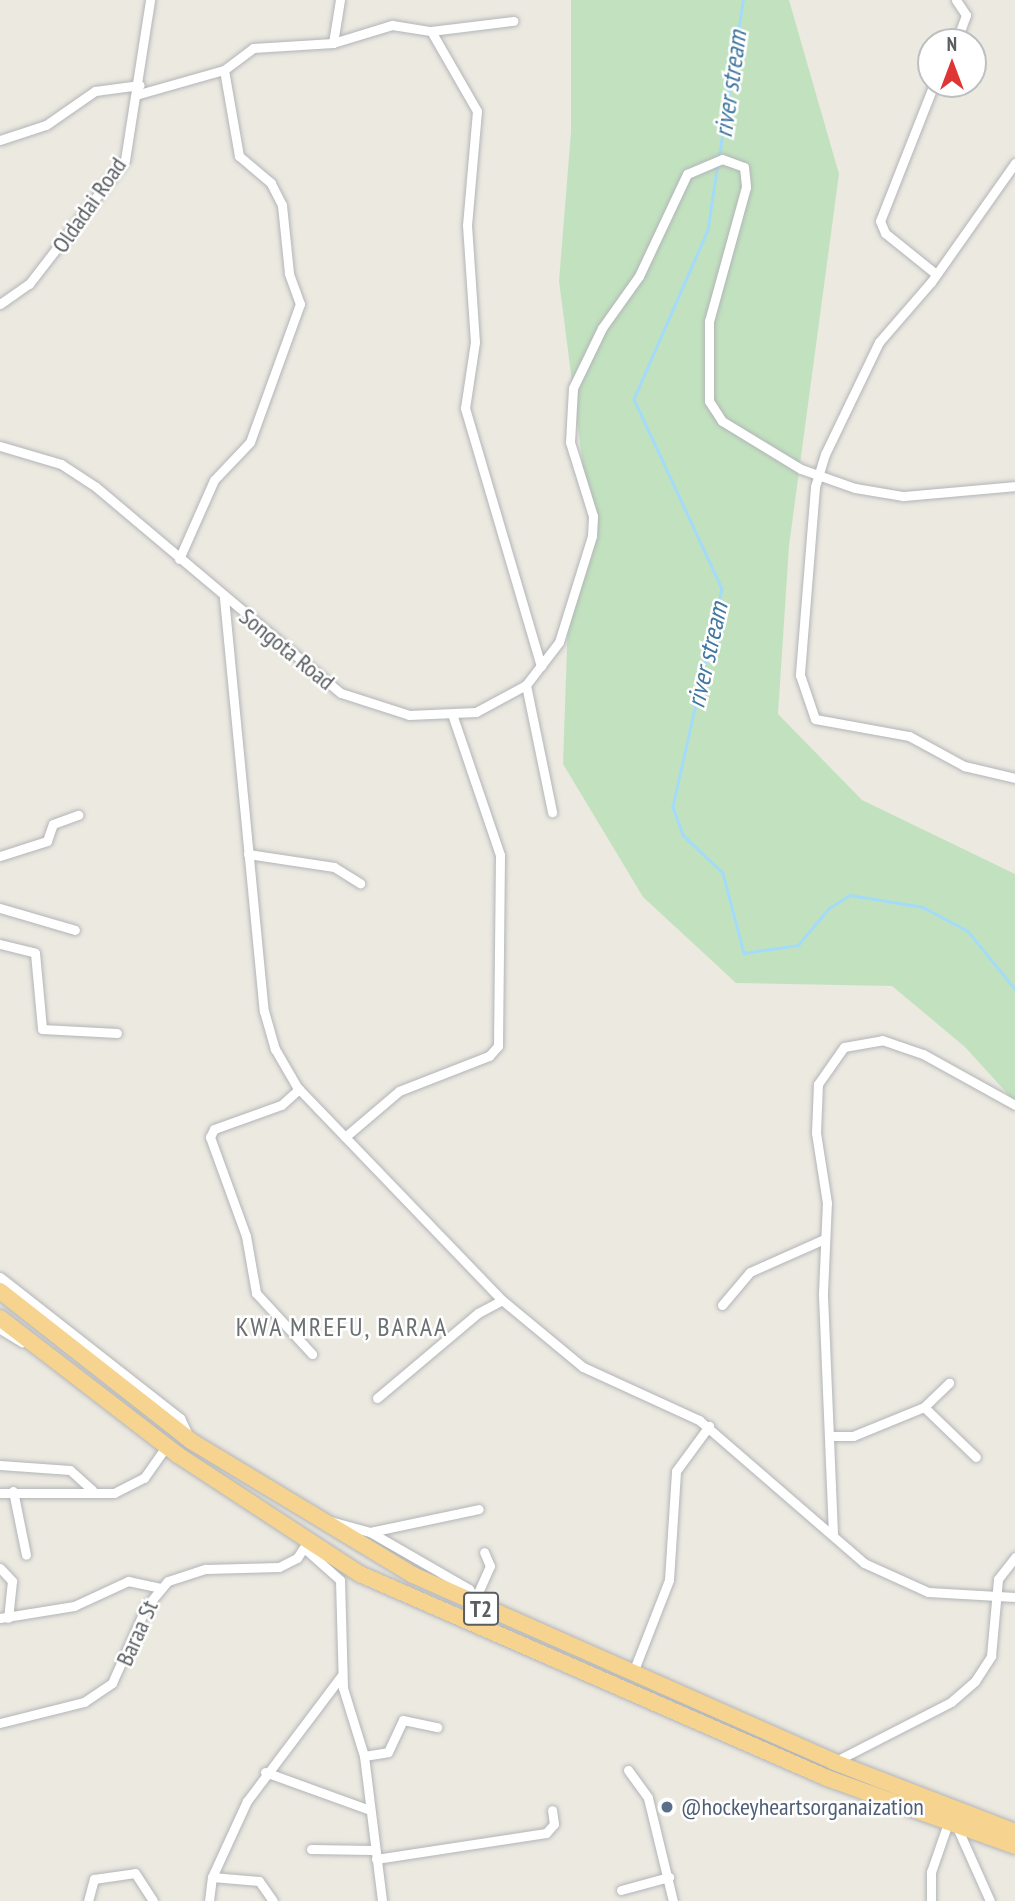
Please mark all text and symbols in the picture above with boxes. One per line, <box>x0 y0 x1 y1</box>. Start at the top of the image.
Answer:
north arrow <box>917 28 987 98</box>
water label: river stream <box>707 29 753 139</box>
text: N <box>947 32 957 56</box>
street label: Oldadai Road <box>46 152 132 258</box>
water label: river stream <box>680 599 734 711</box>
street label: Songota Road <box>234 602 340 696</box>
district label: KWA MREFU, BARAA <box>236 1311 448 1343</box>
road number: T2 <box>462 1590 500 1628</box>
street label: Baraa St <box>110 1596 164 1670</box>
place label: @hockeyheartsorganaization <box>681 1793 924 1821</box>
marker: @hockeyheartsorganaization <box>659 1799 675 1815</box>

